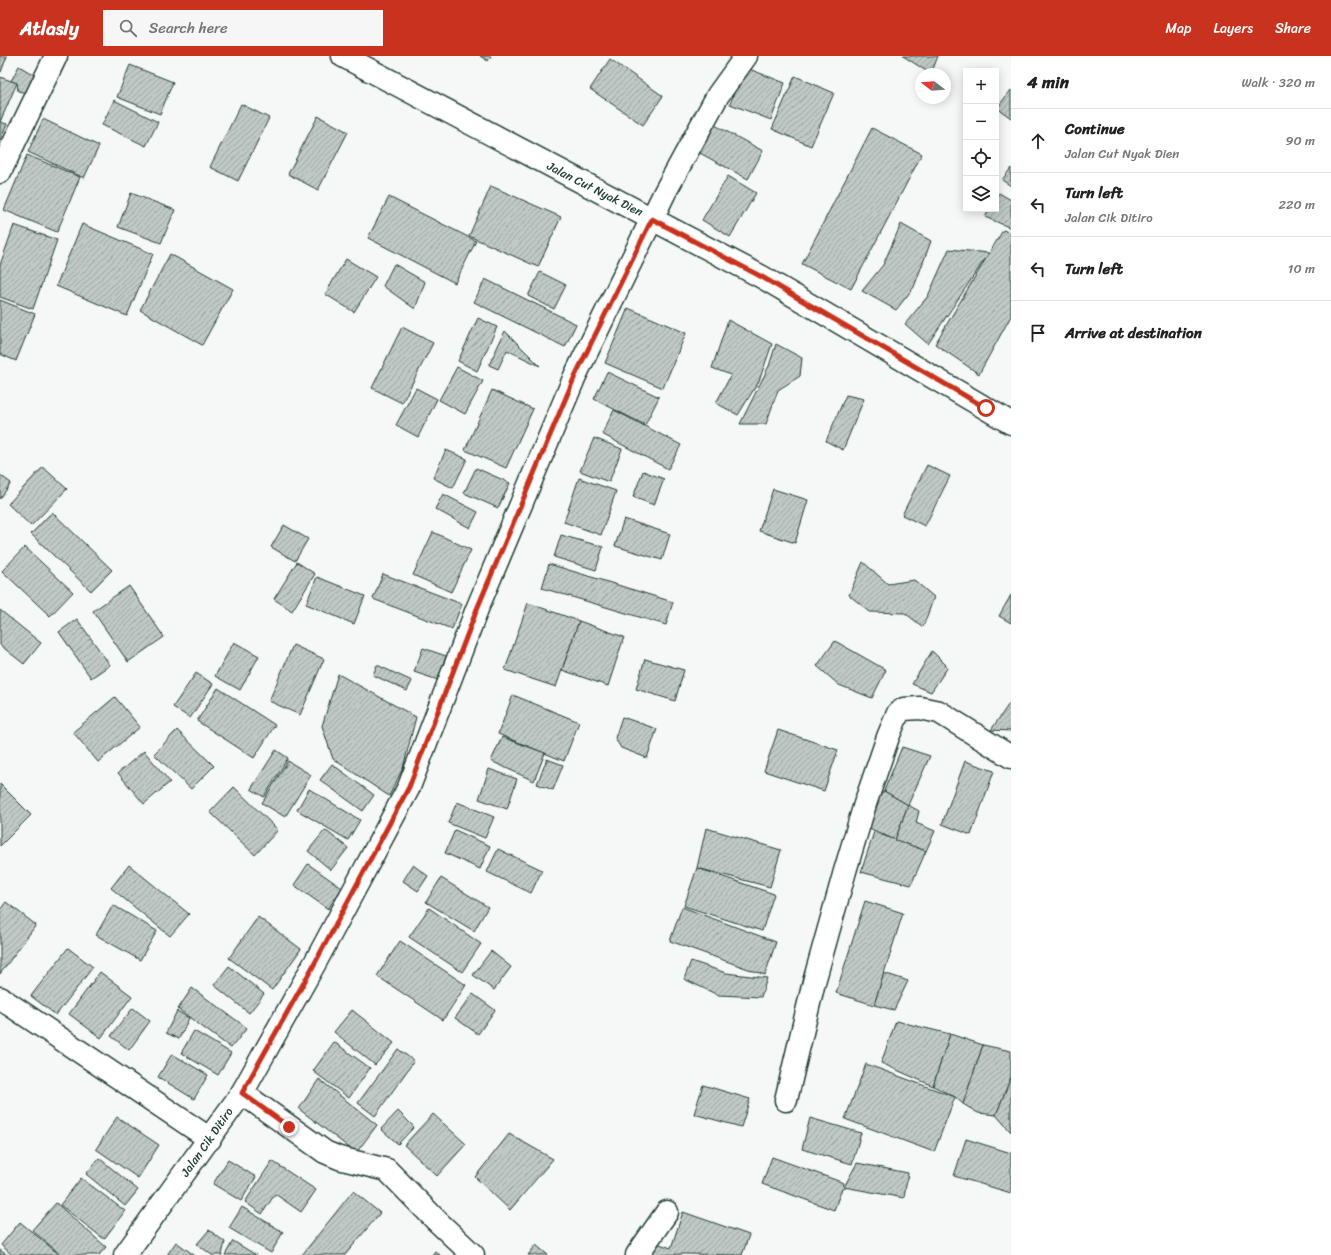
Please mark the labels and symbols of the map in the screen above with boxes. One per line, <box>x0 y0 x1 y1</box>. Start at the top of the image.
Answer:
north arrow <box>915 68 951 104</box>
street label: Jalan Cut Nyak Dien <box>542 155 647 223</box>
route start <box>977 399 995 417</box>
street label: Jalan Cik Ditiro <box>174 1103 239 1182</box>
route end <box>280 1118 298 1136</box>

